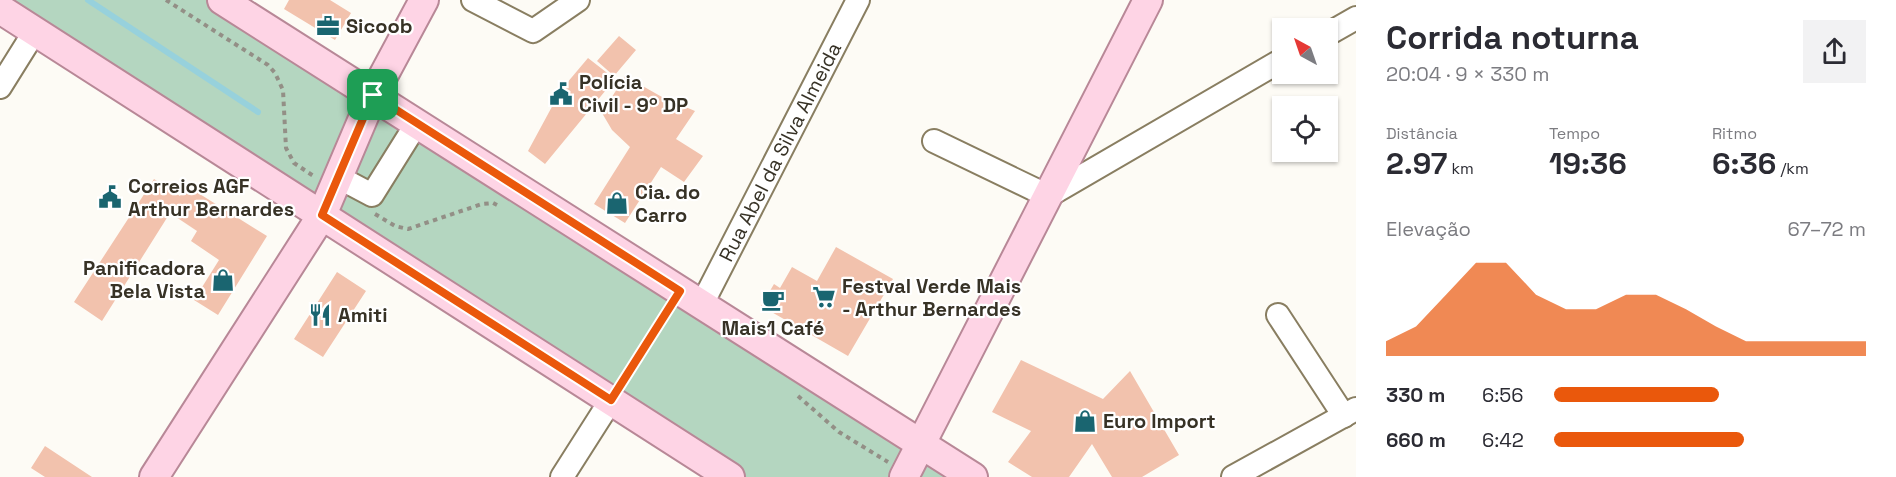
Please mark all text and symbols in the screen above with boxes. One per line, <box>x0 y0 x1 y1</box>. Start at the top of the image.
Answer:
office icon: Sicoob <box>315 13 341 39</box>
place label: Sicoob <box>346 13 412 39</box>
text: Corrida noturna <box>1386 17 1639 59</box>
north arrow <box>1272 18 1338 84</box>
map controls <box>1272 18 1338 162</box>
button: share <box>1803 20 1866 83</box>
street label: Rua Abel da Silva Almeida <box>713 38 847 266</box>
text: 20:04 · 9 × 330 m <box>1386 61 1550 87</box>
pin <box>347 69 398 120</box>
place label: Polícia Civil - 9º DP <box>579 69 688 118</box>
icon: arrive <box>356 78 389 111</box>
public building icon: Polícia Civil - 9º DP <box>548 81 574 107</box>
button: locate <box>1272 96 1338 162</box>
text: Distância <box>1386 123 1458 144</box>
text: Tempo <box>1549 123 1600 144</box>
text: Ritmo <box>1712 123 1757 144</box>
text: 2.97 <box>1386 144 1447 183</box>
text: 19:36 <box>1549 144 1627 183</box>
text: 6:36 <box>1712 144 1776 183</box>
text: km <box>1447 158 1474 179</box>
text: /km <box>1776 158 1809 179</box>
place label: Correios AGF Arthur Bernardes <box>128 173 294 222</box>
place label: Cia. do Carro <box>635 179 700 228</box>
public building icon: Correios AGF Arthur Bernardes <box>97 184 123 210</box>
shop icon: Cia. do Carro <box>604 190 630 216</box>
text: Elevação <box>1386 216 1471 242</box>
text: 67–72 m <box>1787 216 1866 242</box>
place label: Panificadora Bela Vista <box>83 255 205 304</box>
shop icon: Panificadora Bela Vista <box>210 267 236 293</box>
place label: Festval Verde Mais - Arthur Bernardes <box>842 273 1021 322</box>
supermarket icon: Festval Verde Mais - Arthur Bernardes <box>811 284 837 310</box>
cafe icon: Mais1 Café <box>760 287 786 313</box>
restaurant icon: Amiti <box>307 302 333 328</box>
place label: Amiti <box>338 302 388 328</box>
place label: Mais1 Café <box>722 315 824 341</box>
text: 330 m <box>1386 382 1445 408</box>
text: 6:56 <box>1482 382 1524 408</box>
shop icon: Euro Import <box>1072 408 1098 434</box>
place label: Euro Import <box>1103 408 1216 434</box>
text: 660 m <box>1386 427 1446 453</box>
text: 6:42 <box>1482 427 1524 453</box>

